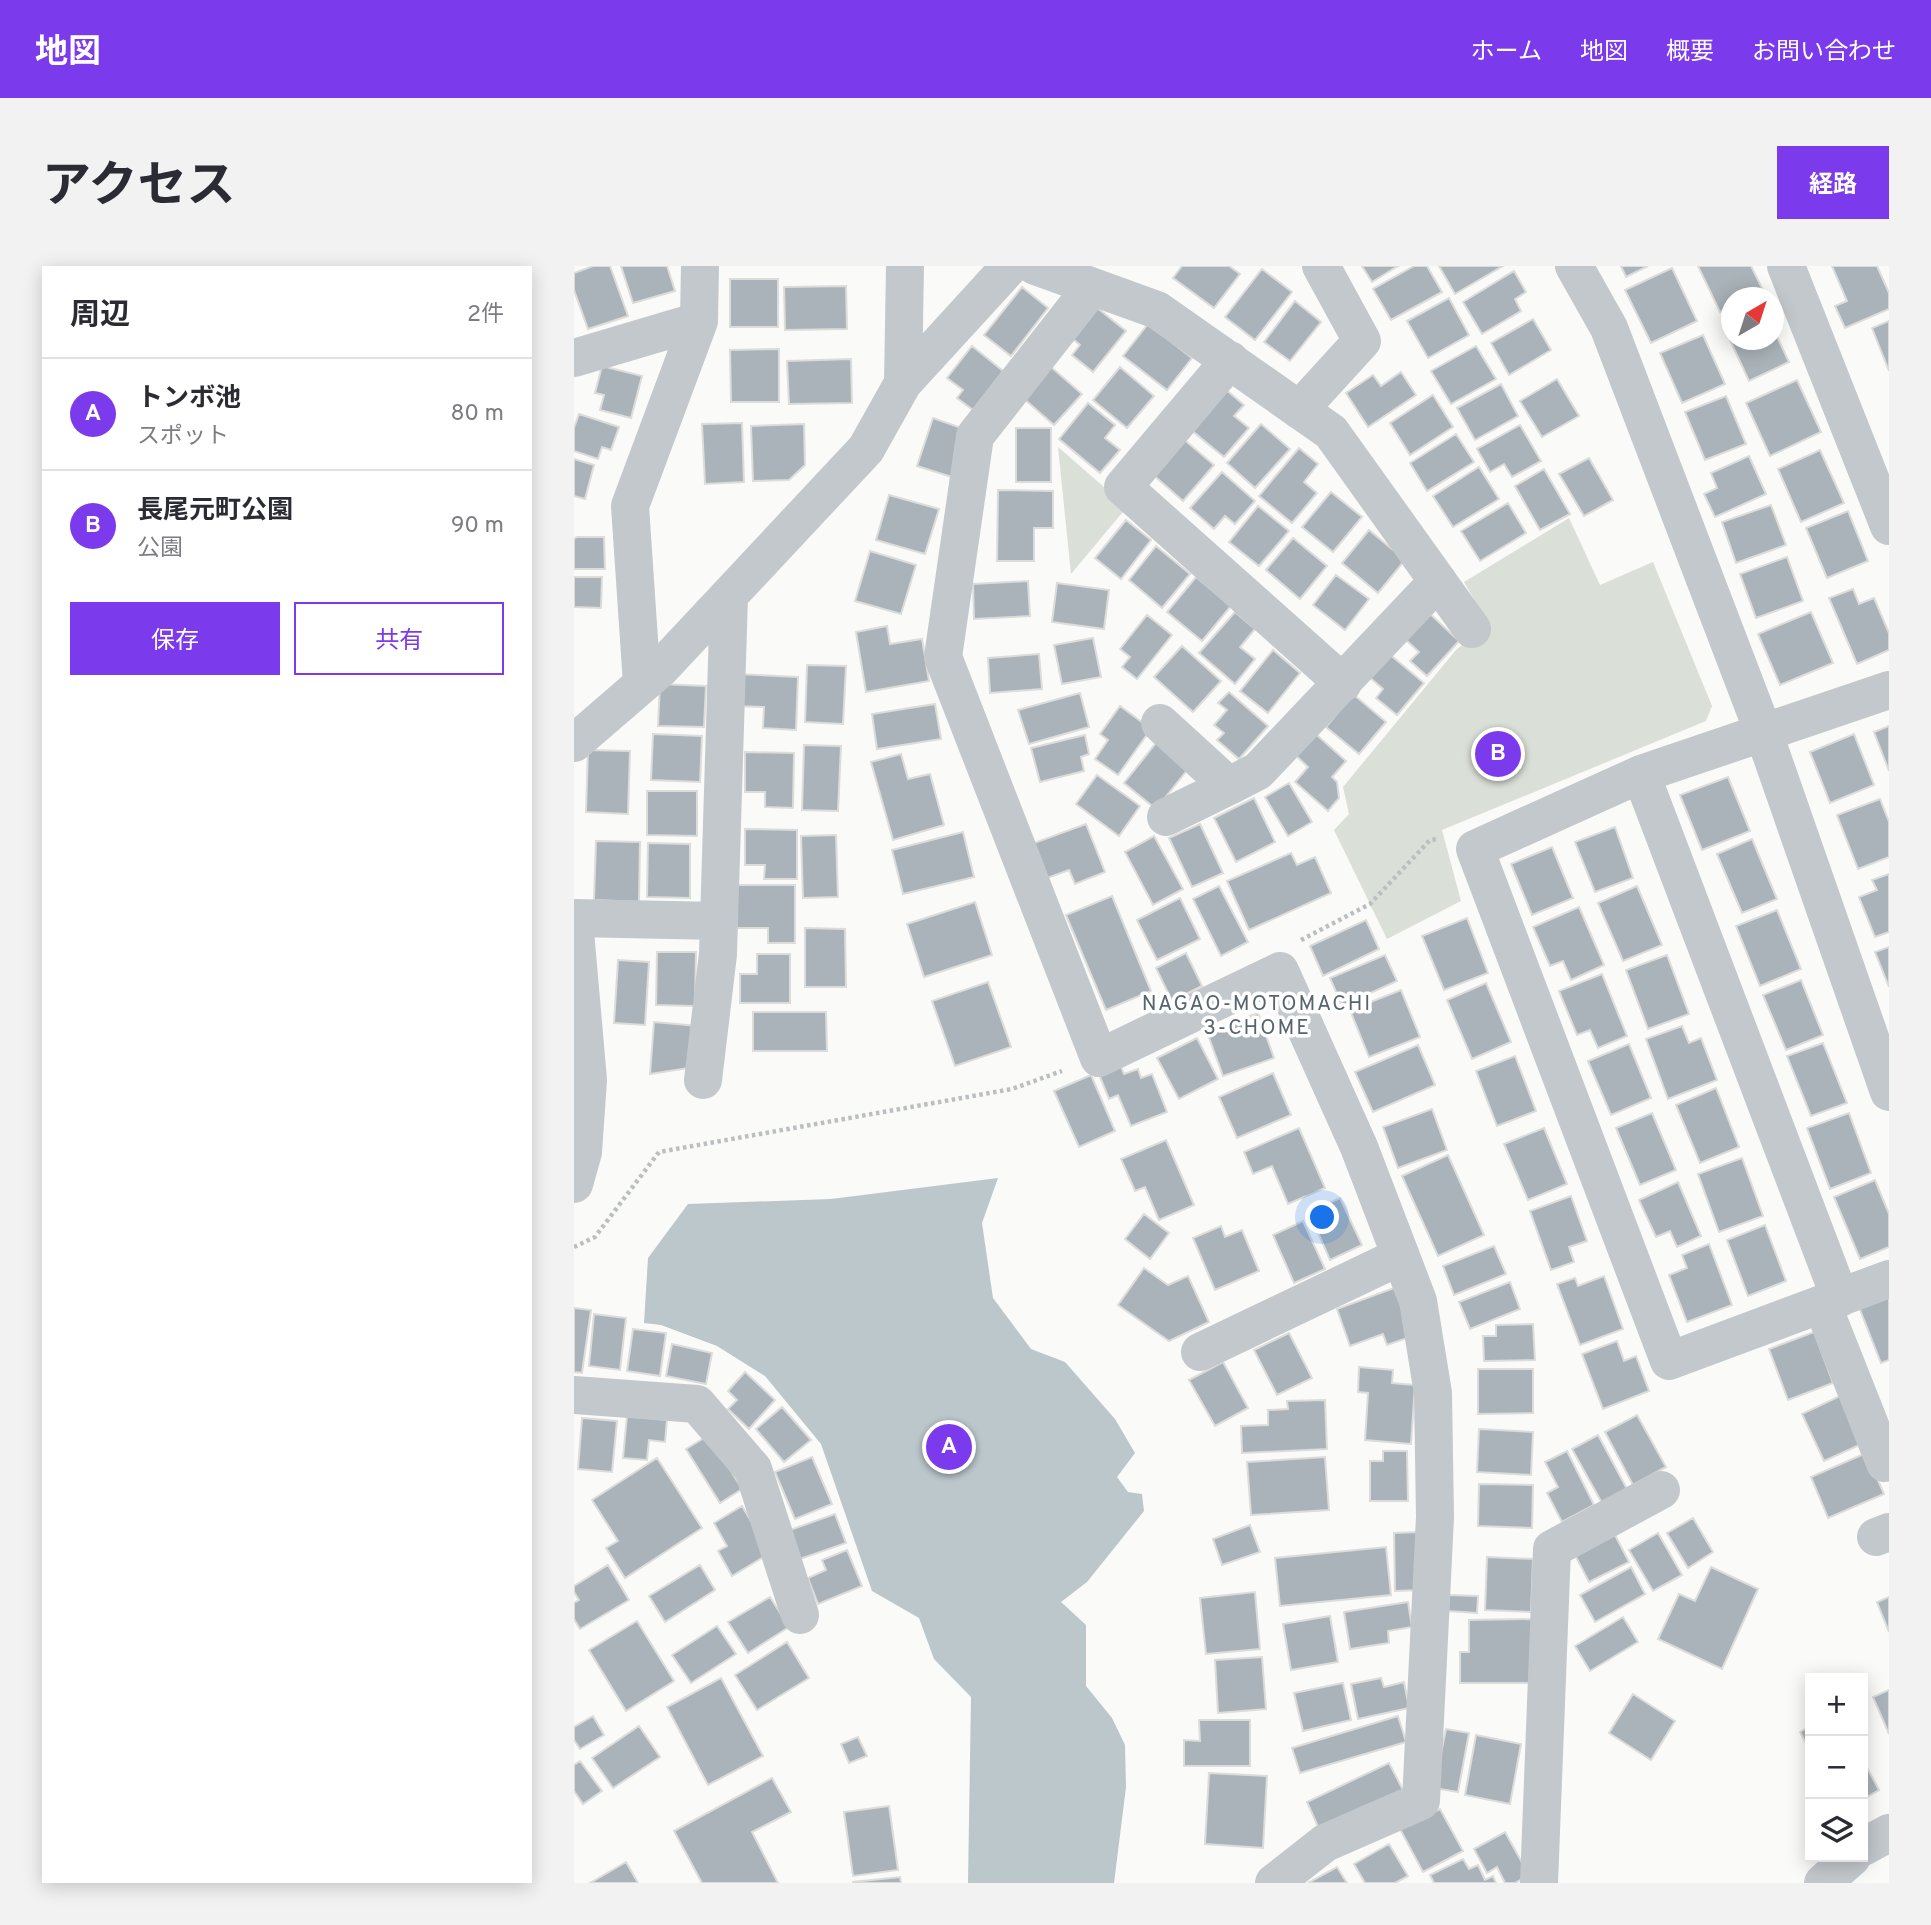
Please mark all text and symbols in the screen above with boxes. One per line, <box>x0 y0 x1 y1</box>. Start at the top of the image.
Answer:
text: 地図 <box>35 33 101 75</box>
text: ホーム <box>1471 38 1542 68</box>
text: 地図 <box>1580 38 1628 68</box>
text: 概要 <box>1666 38 1714 68</box>
text: お問い合わせ <box>1752 38 1896 68</box>
button: 経路 <box>1777 146 1889 219</box>
text: アクセス <box>42 158 236 220</box>
north arrow <box>1721 287 1784 350</box>
text: 周辺 <box>70 298 130 335</box>
text: 2件 <box>467 301 504 330</box>
text: トンボ池 <box>137 383 241 416</box>
text: A <box>85 400 101 429</box>
text: 80 m <box>451 400 504 429</box>
text: スポット <box>137 423 229 452</box>
text: 長尾元町公園 <box>137 495 293 528</box>
text: B <box>85 512 101 541</box>
text: 90 m <box>451 512 504 541</box>
text: 公園 <box>137 535 183 564</box>
button: 保存 <box>70 602 280 675</box>
button: 共有 <box>294 602 504 675</box>
pin: B <box>1475 728 1521 780</box>
district label: NAGAO-MOTOMACHI 3-CHOME <box>1142 991 1372 1042</box>
your location <box>1305 1200 1339 1234</box>
pin: A <box>926 1421 972 1473</box>
map controls <box>1805 1673 1868 1862</box>
button: + <box>1805 1673 1868 1736</box>
button: − <box>1805 1736 1868 1799</box>
button: layers <box>1805 1799 1868 1862</box>

